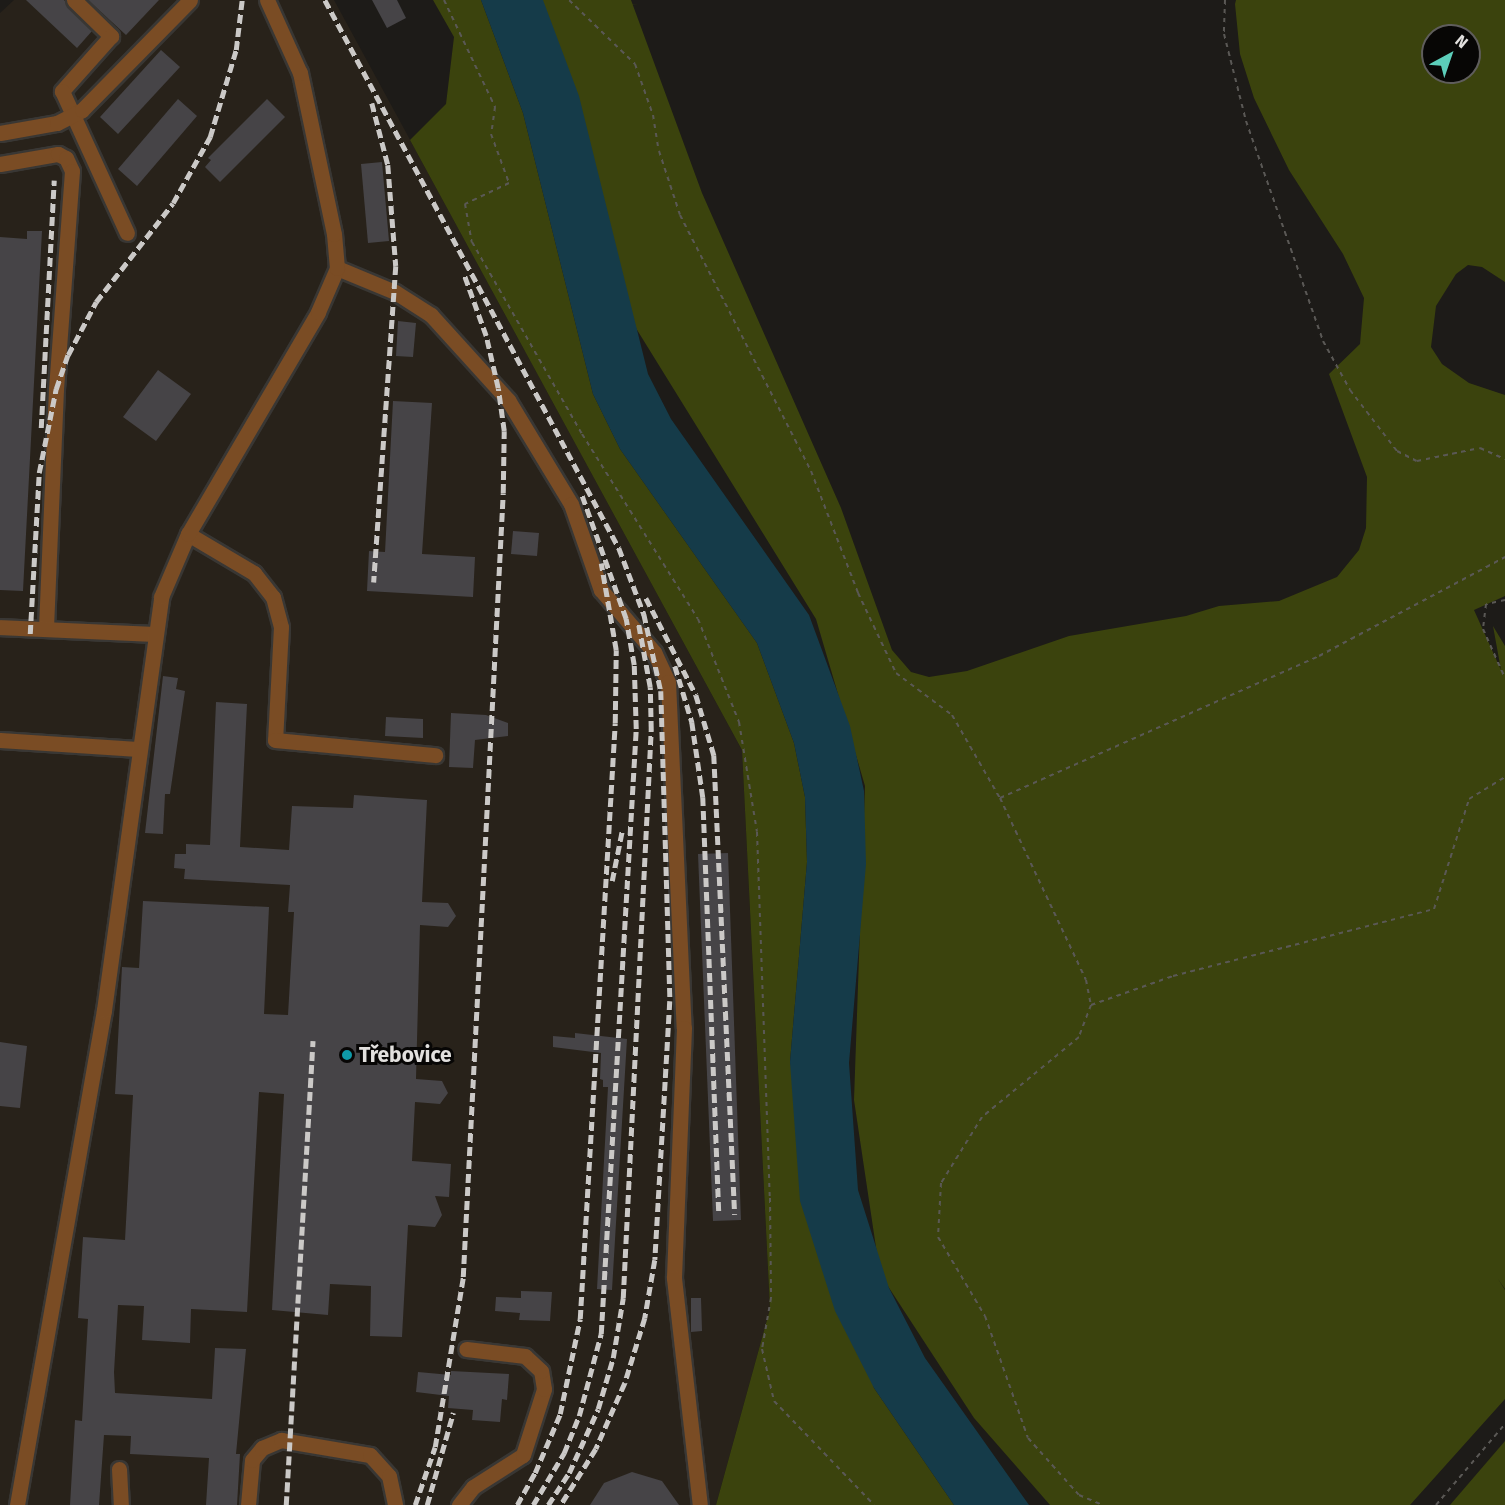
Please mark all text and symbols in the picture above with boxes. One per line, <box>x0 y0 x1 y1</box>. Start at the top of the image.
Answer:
north arrow <box>1421 24 1481 84</box>
text: N <box>1451 31 1472 52</box>
place label: Třebovice <box>359 1042 452 1068</box>
marker: Třebovice <box>340 1048 354 1062</box>

